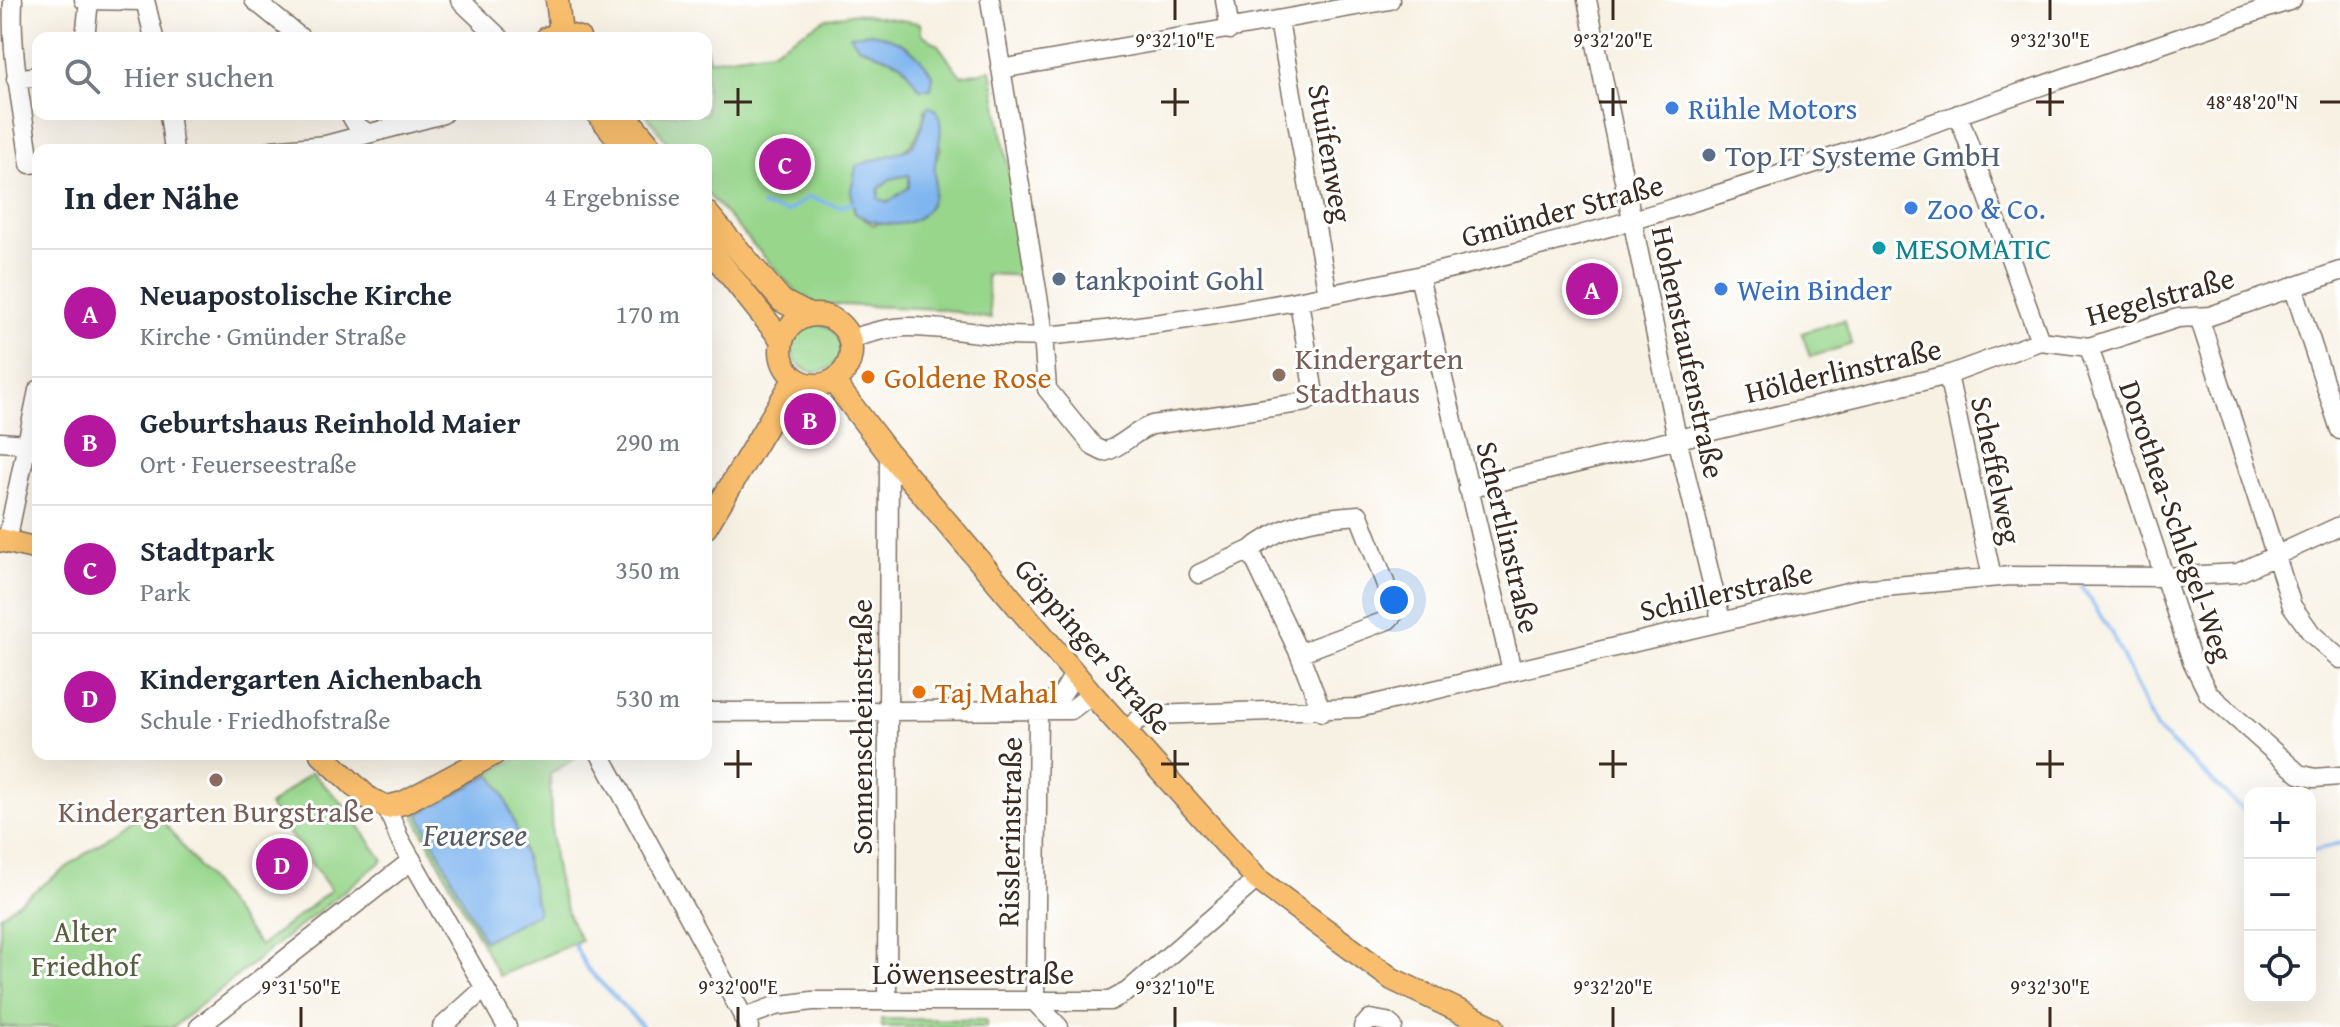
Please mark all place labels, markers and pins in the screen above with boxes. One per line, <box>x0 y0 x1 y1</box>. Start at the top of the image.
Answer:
place label: Rühle Motors <box>1688 86 1858 130</box>
marker: Rühle Motors <box>1663 99 1681 117</box>
place label: Top IT Systeme GmbH <box>1725 133 2000 177</box>
pin: C <box>759 134 811 194</box>
marker: Top IT Systeme GmbH <box>1700 146 1718 164</box>
place label: Zoo & Co. <box>1927 186 2046 230</box>
marker: Zoo & Co. <box>1902 199 1920 217</box>
place label: MESOMATIC <box>1895 226 2051 270</box>
marker: MESOMATIC <box>1870 239 1888 257</box>
place label: tankpoint Gohl <box>1075 257 1264 301</box>
pin: A <box>1566 259 1618 319</box>
place label: Wein Binder <box>1737 267 1892 311</box>
marker: tankpoint Gohl <box>1050 270 1068 288</box>
marker: Wein Binder <box>1712 280 1730 298</box>
place label: Kindergarten Stadthaus <box>1295 336 1464 414</box>
place label: Goldene Rose <box>884 355 1052 399</box>
marker: Kindergarten Stadthaus <box>1270 366 1288 384</box>
marker: Goldene Rose <box>859 368 877 386</box>
pin: B <box>784 389 836 449</box>
place label: Taj Mahal <box>935 670 1058 714</box>
marker: Taj Mahal <box>910 683 928 701</box>
marker: Kindergarten Burgstraße <box>207 771 225 789</box>
place label: Kindergarten Burgstraße <box>58 789 374 833</box>
pin: D <box>256 834 308 894</box>

